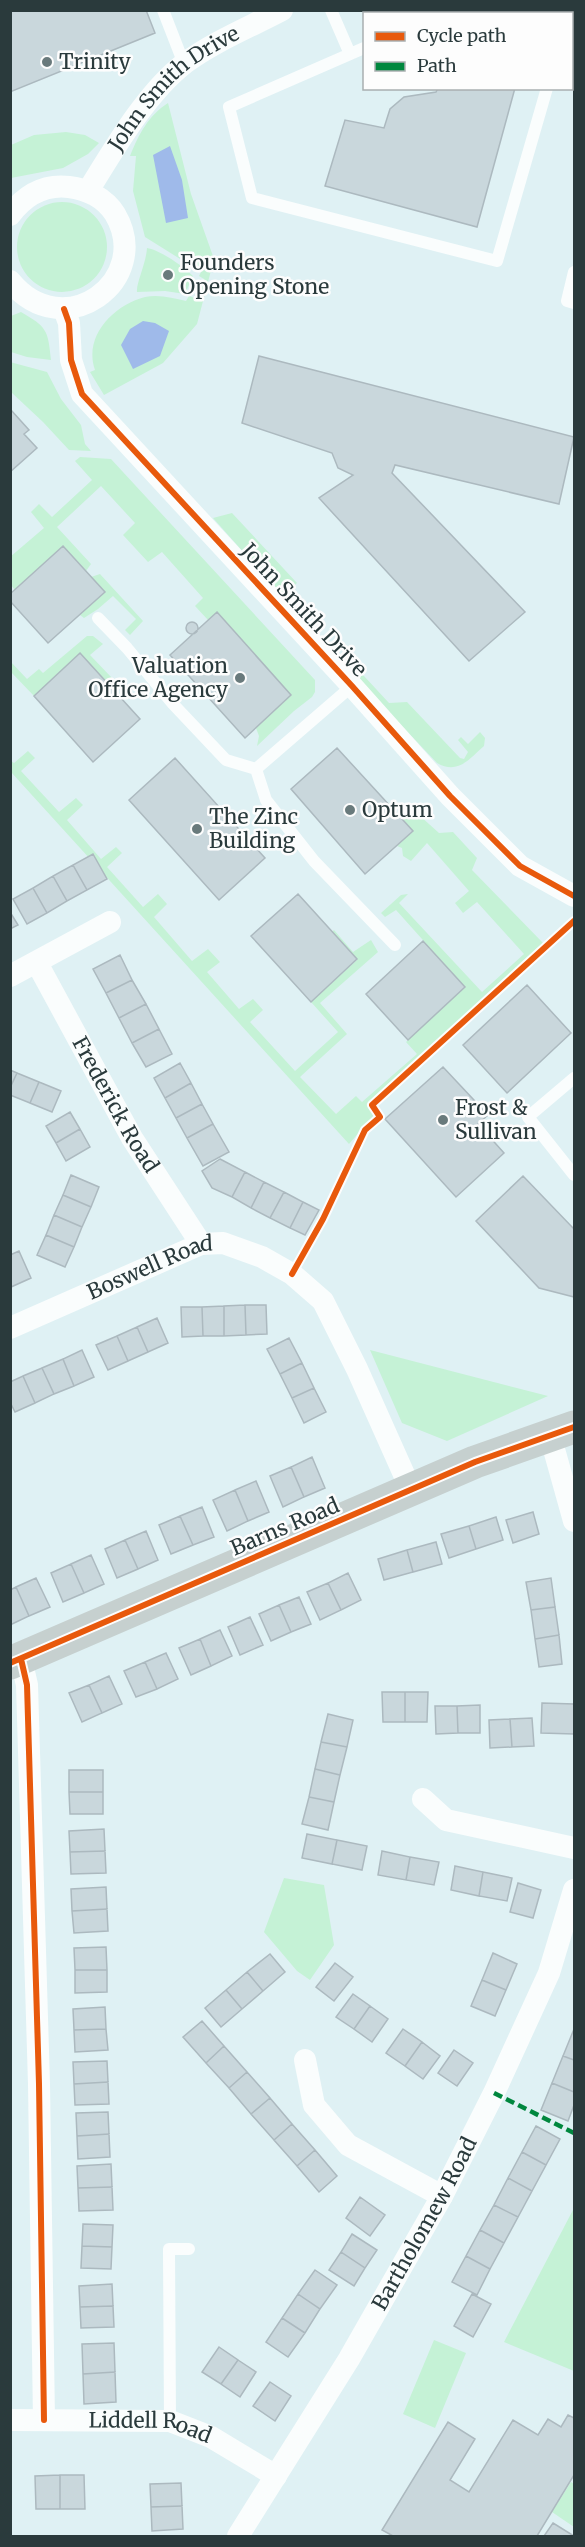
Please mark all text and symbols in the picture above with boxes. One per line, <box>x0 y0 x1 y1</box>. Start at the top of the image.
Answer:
legend <box>363 12 573 90</box>
street label: John Smith Drive <box>102 20 244 157</box>
text: Cycle path <box>417 24 507 47</box>
place label: Trinity <box>59 48 132 75</box>
text: Path <box>417 54 457 77</box>
marker: Trinity <box>40 55 54 69</box>
place label: Founders Opening Stone <box>180 249 329 300</box>
marker: Founders Opening Stone <box>161 268 175 282</box>
street label: John Smith Drive <box>235 537 373 682</box>
place label: Valuation Office Agency <box>88 652 229 703</box>
marker: Valuation Office Agency <box>233 671 247 685</box>
place label: Optum <box>362 796 433 823</box>
place label: The Zinc Building <box>209 803 298 854</box>
marker: Optum <box>343 803 357 817</box>
marker: The Zinc Building <box>190 822 204 836</box>
street label: Frederick Road <box>67 1032 165 1178</box>
place label: Frost & Sullivan <box>455 1094 537 1145</box>
marker: Frost & Sullivan <box>436 1113 450 1127</box>
street label: Boswell Road <box>83 1229 214 1305</box>
street label: Barns Road <box>226 1491 344 1562</box>
street label: Bartholomew Road <box>366 2132 483 2315</box>
street label: Liddell Road <box>88 2406 216 2449</box>

